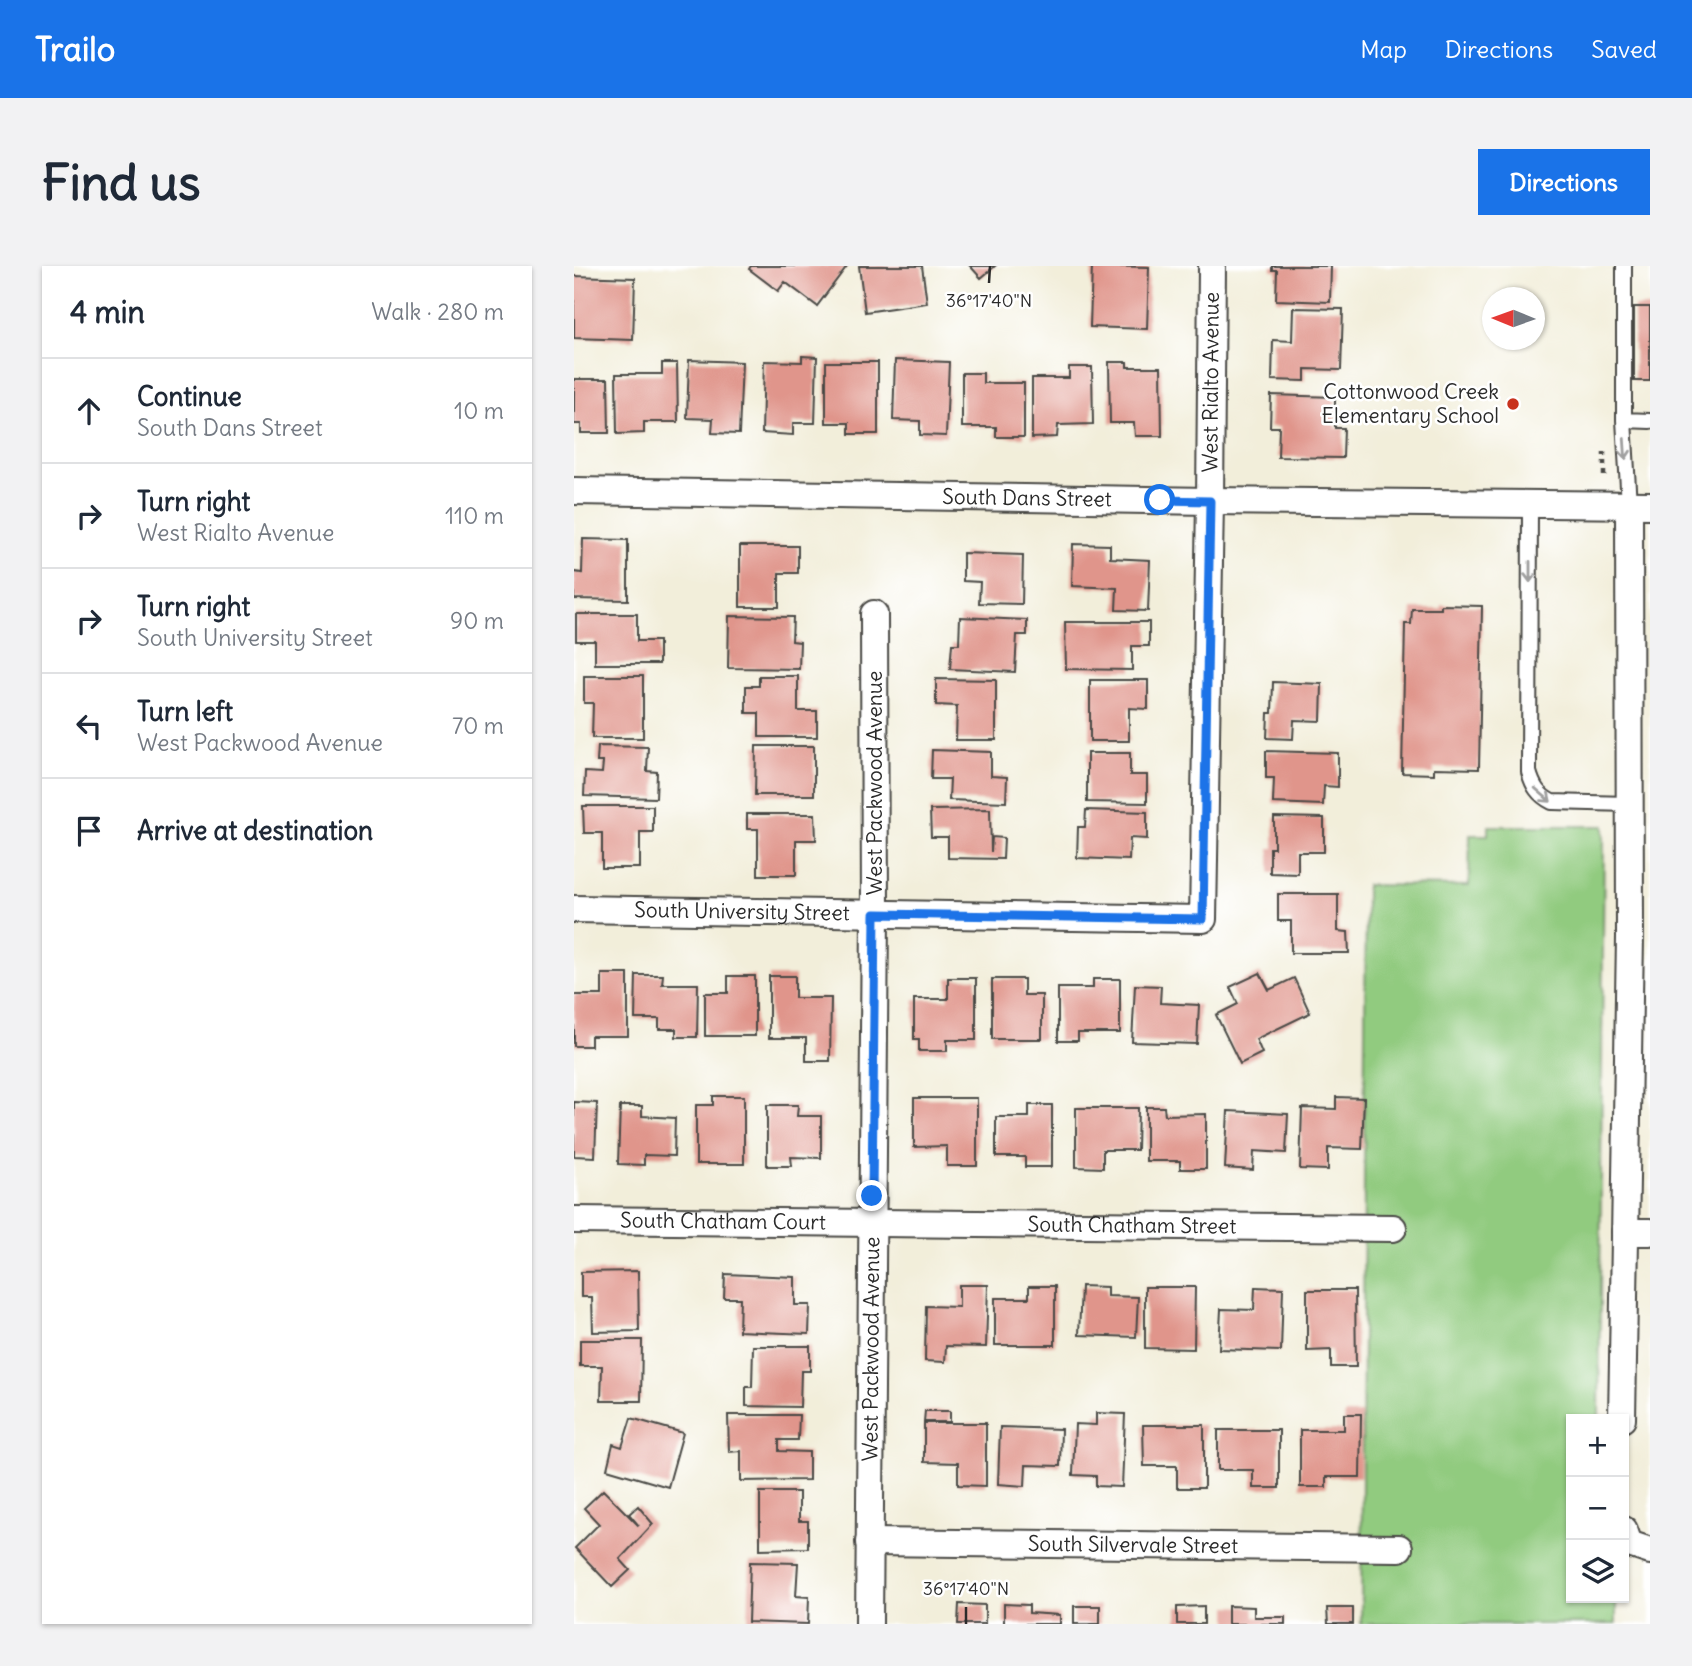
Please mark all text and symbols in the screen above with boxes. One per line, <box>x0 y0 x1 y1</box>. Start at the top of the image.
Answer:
text: Trailo <box>35 28 115 70</box>
text: Map <box>1360 34 1407 64</box>
text: Directions <box>1445 34 1553 64</box>
text: Saved <box>1591 34 1657 64</box>
button: Directions <box>1478 149 1650 215</box>
text: Find us <box>42 152 200 213</box>
north arrow <box>1482 287 1545 350</box>
text: 36°17'40"N <box>946 289 1032 312</box>
street label: West Rialto Avenue <box>1196 292 1225 472</box>
text: 4 min <box>70 293 145 331</box>
text: Walk · 280 m <box>371 297 504 326</box>
place label: Cottonwood Creek Elementary School <box>1322 378 1499 429</box>
text: Continue <box>137 380 242 413</box>
icon: ahead <box>70 392 108 430</box>
text: 10 m <box>454 396 504 425</box>
marker: Cottonwood Creek Elementary School <box>1505 396 1521 412</box>
text: South Dans Street <box>137 413 323 442</box>
one-way arrow <box>1619 438 1632 461</box>
street label: South Dans Street <box>942 483 1112 512</box>
route start <box>1144 484 1175 515</box>
text: Turn right <box>137 485 250 518</box>
icon: right <box>70 497 108 535</box>
text: 110 m <box>445 501 504 530</box>
text: West Rialto Avenue <box>137 518 334 547</box>
one-way arrow <box>1523 561 1537 584</box>
text: Turn right <box>137 590 250 623</box>
icon: right <box>70 602 108 640</box>
text: 90 m <box>450 606 504 635</box>
text: South University Street <box>137 623 373 652</box>
street label: West Packwood Avenue <box>861 671 888 895</box>
text: Turn left <box>137 695 233 728</box>
icon: left <box>70 707 108 745</box>
text: 70 m <box>452 711 504 740</box>
text: West Packwood Avenue <box>137 728 383 757</box>
one-way arrow <box>1534 786 1552 802</box>
icon: arrive <box>70 812 108 850</box>
text: Arrive at destination <box>137 814 373 847</box>
street label: South University Street <box>634 896 850 926</box>
route end <box>856 1180 887 1211</box>
street label: South Chatham Court <box>620 1206 826 1235</box>
street label: South Chatham Street <box>1028 1210 1236 1239</box>
street label: West Packwood Avenue <box>856 1237 885 1461</box>
map controls <box>1566 1414 1629 1603</box>
button: + <box>1566 1414 1629 1477</box>
button: − <box>1566 1477 1629 1540</box>
street label: South Silvervale Street <box>1028 1530 1238 1559</box>
button: layers <box>1566 1540 1629 1603</box>
text: 36°17'40"N <box>923 1577 1009 1600</box>

